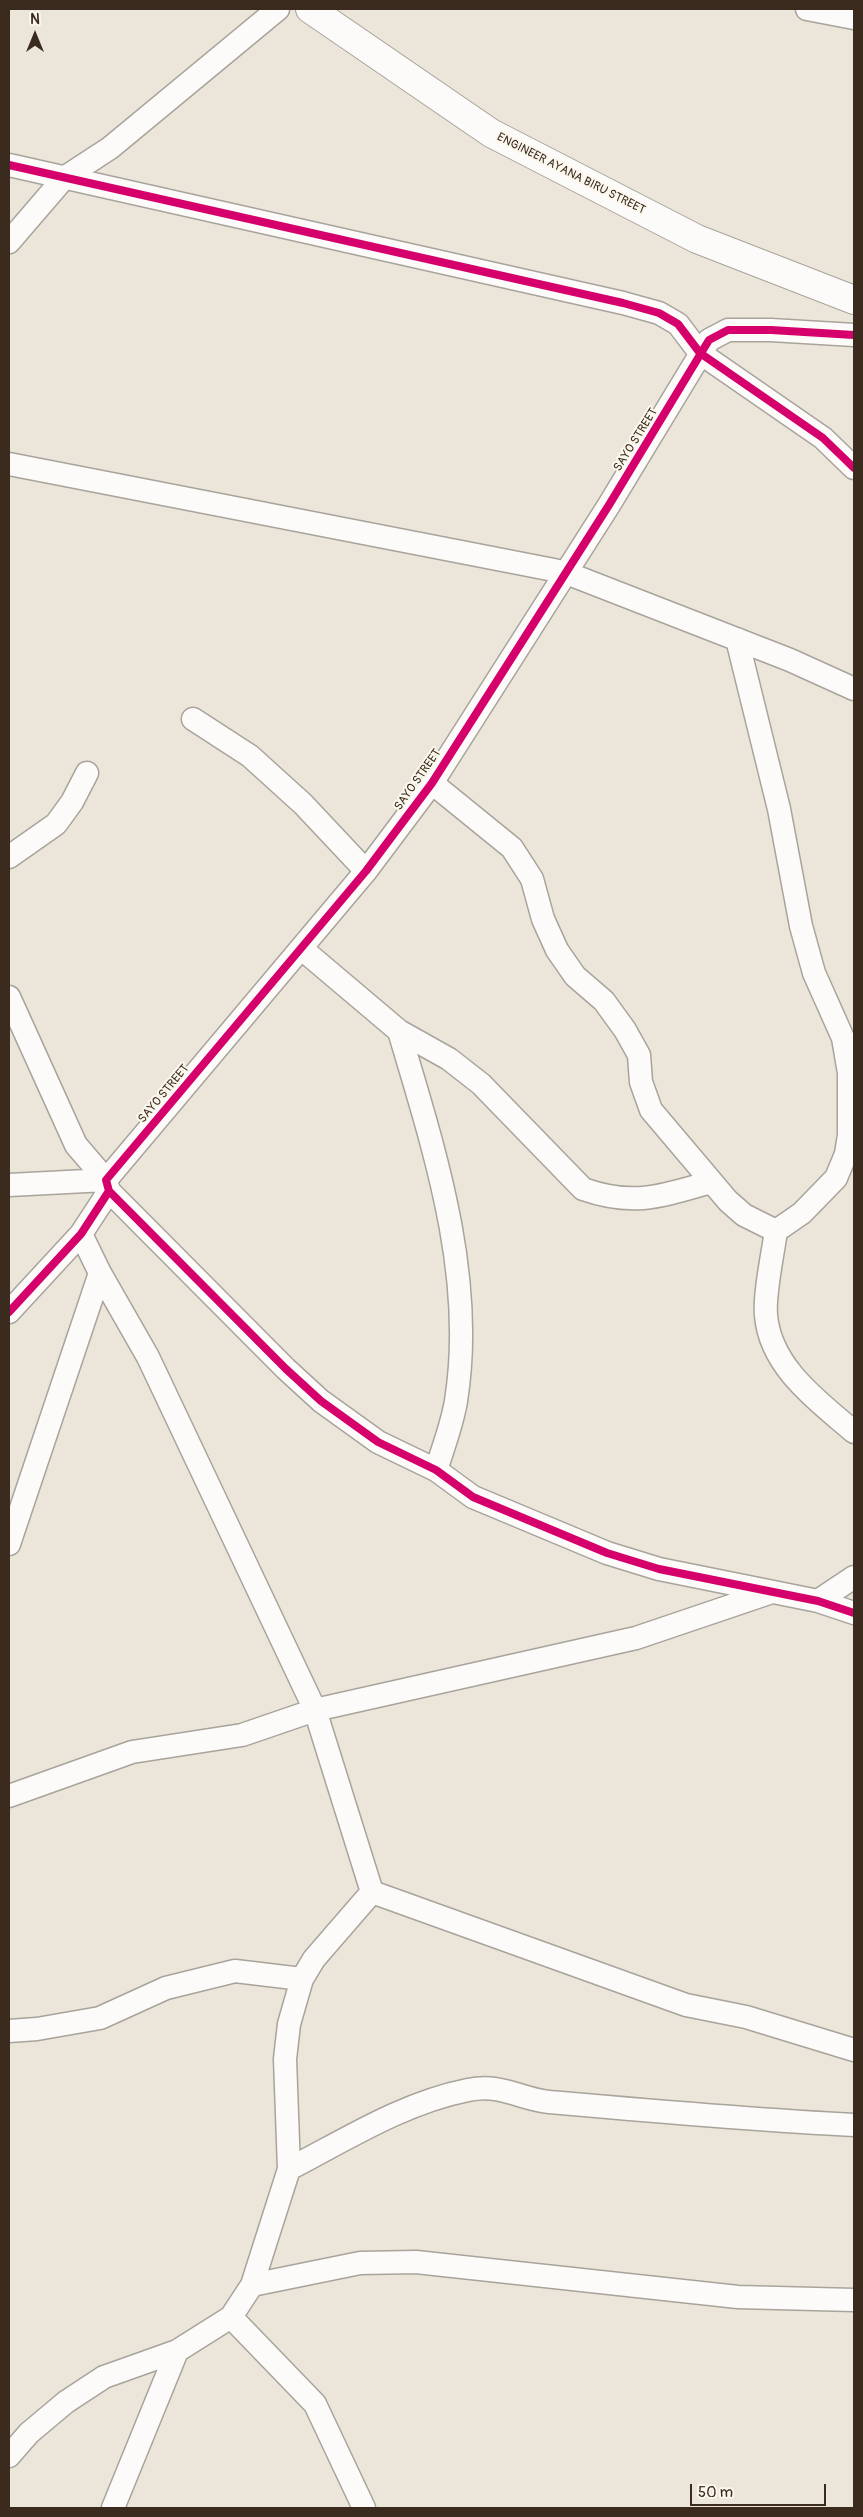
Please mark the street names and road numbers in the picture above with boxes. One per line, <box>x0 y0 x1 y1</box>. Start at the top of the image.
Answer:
street label: ENGINEER AYANA BIRU STREET <box>494 130 648 218</box>
street label: SAYO STREET <box>611 406 661 474</box>
street label: SAYO STREET <box>392 746 444 814</box>
street label: SAYO STREET <box>135 1062 193 1126</box>

